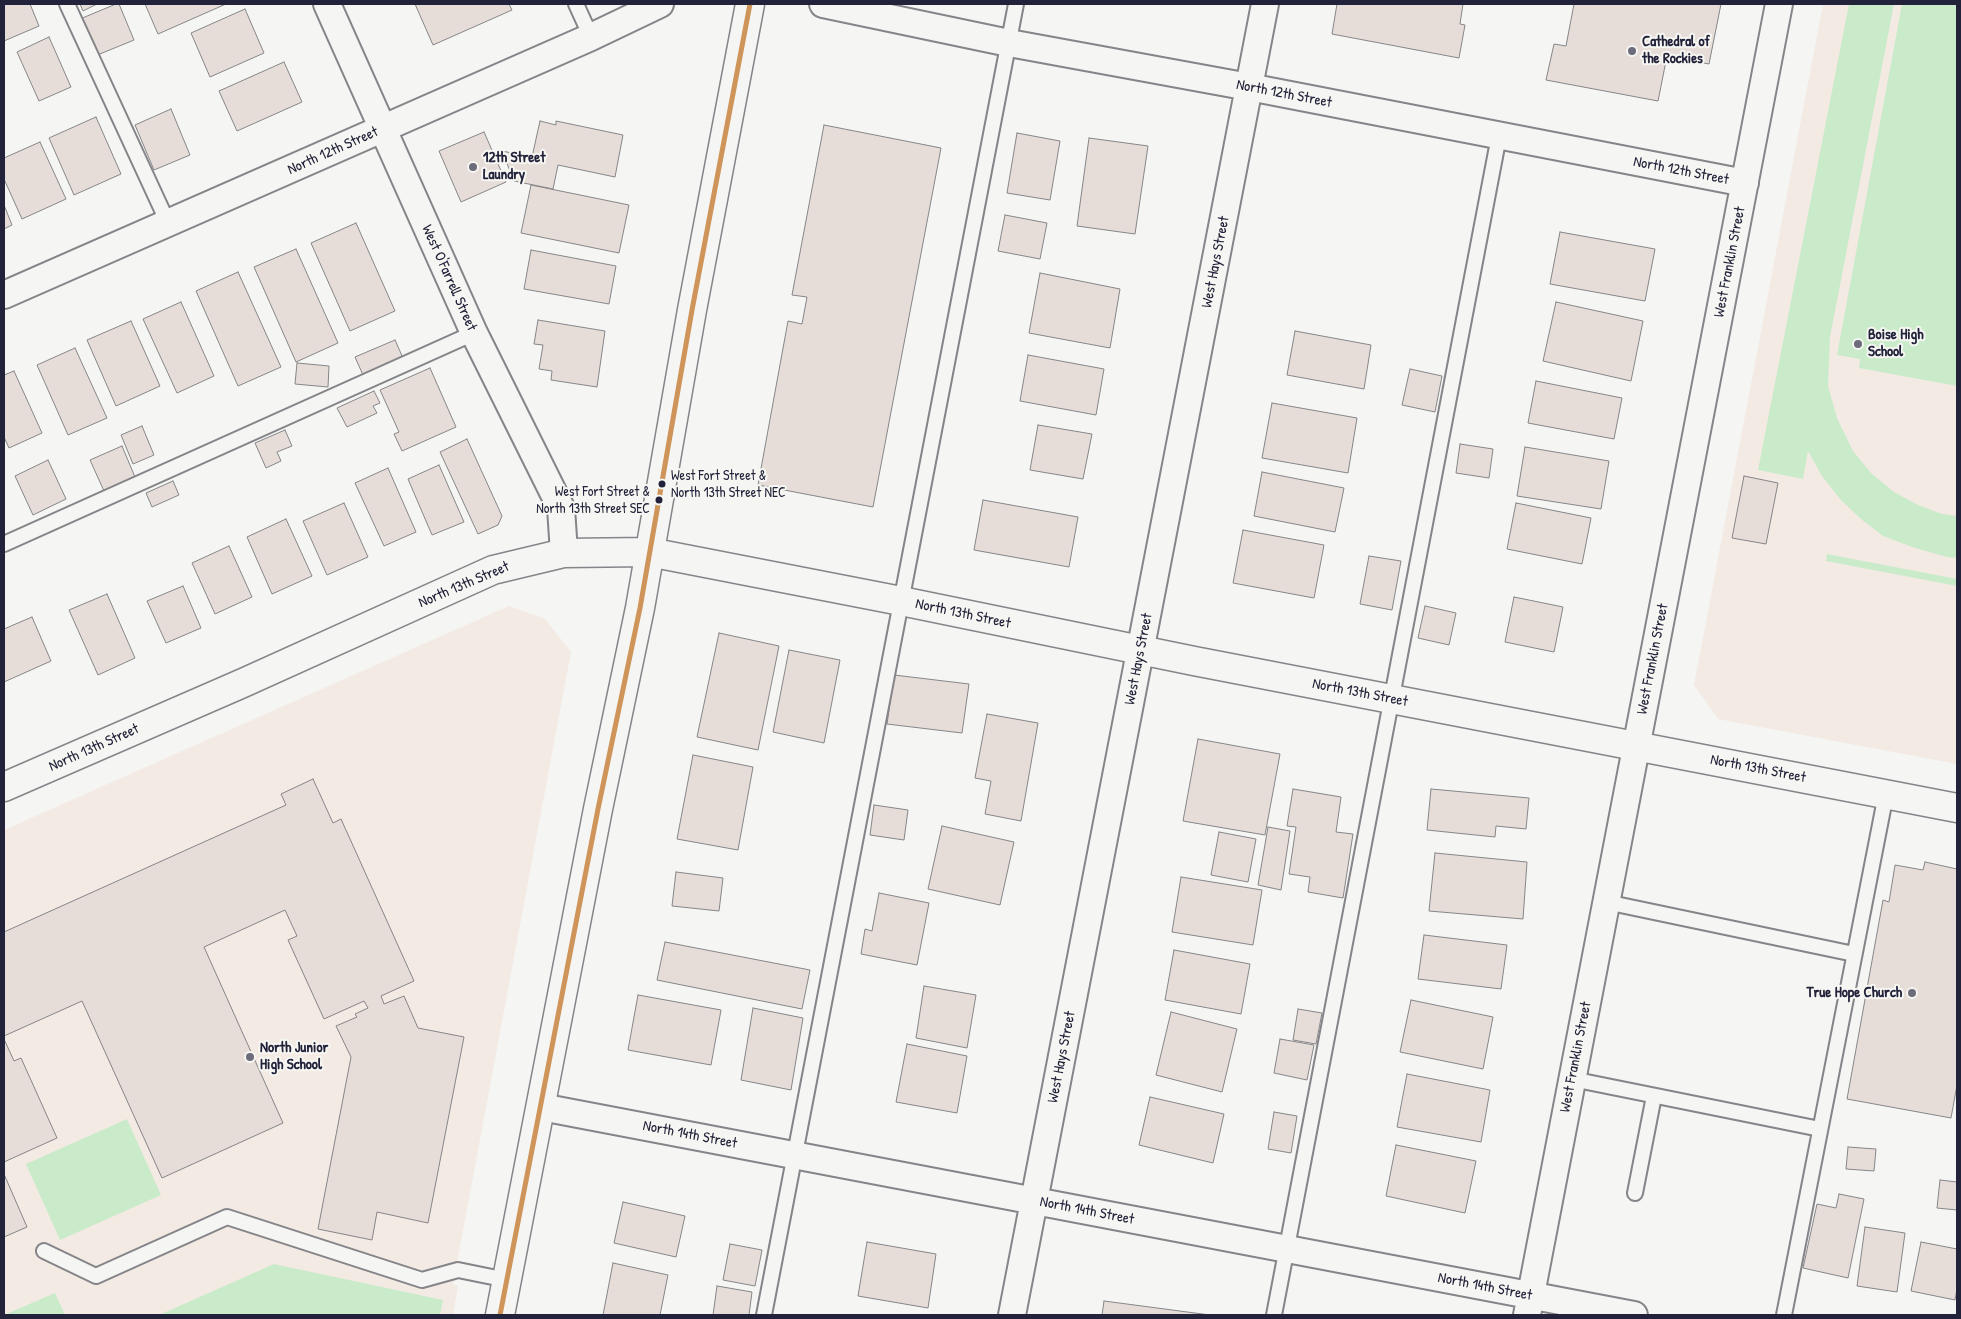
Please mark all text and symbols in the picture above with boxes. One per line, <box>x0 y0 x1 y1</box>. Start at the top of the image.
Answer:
place label: Cathedral of the Rockies <box>1642 33 1710 68</box>
marker: Cathedral of the Rockies <box>1626 45 1638 57</box>
street label: North 12th Street <box>1235 76 1333 112</box>
street label: North 12th Street <box>285 123 381 179</box>
place label: 12th Street Laundry <box>483 149 545 184</box>
street label: North 12th Street <box>1632 153 1730 189</box>
marker: 12th Street Laundry <box>467 161 479 173</box>
street label: West Franklin Street <box>1710 205 1750 319</box>
street label: West Hays Street <box>1198 215 1234 309</box>
street label: West O'Farrell Street <box>418 222 480 334</box>
place label: Boise High School <box>1868 326 1924 361</box>
marker: Boise High School <box>1852 338 1864 350</box>
place label: West Fort Street & North 13th Street NEC <box>671 468 786 501</box>
marker: West Fort Street & North 13th Street NEC <box>657 479 667 489</box>
place label: West Fort Street & North 13th Street SEC <box>536 484 650 516</box>
marker: West Fort Street & North 13th Street SEC <box>654 495 664 505</box>
street label: North 13th Street <box>416 558 512 612</box>
street label: North 13th Street <box>914 595 1012 633</box>
street label: West Franklin Street <box>1633 602 1673 716</box>
street label: West Hays Street <box>1121 612 1157 706</box>
street label: North 13th Street <box>1311 675 1409 711</box>
street label: North 13th Street <box>46 720 142 776</box>
street label: North 13th Street <box>1709 751 1807 787</box>
place label: True Hope Church <box>1806 984 1902 1002</box>
marker: True Hope Church <box>1906 987 1918 999</box>
street label: West Franklin Street <box>1556 1000 1596 1114</box>
street label: West Hays Street <box>1044 1010 1080 1104</box>
place label: North Junior High School <box>260 1039 328 1074</box>
marker: North Junior High School <box>244 1051 256 1063</box>
street label: North 14th Street <box>641 1117 739 1153</box>
street label: North 14th Street <box>1038 1193 1136 1229</box>
street label: North 14th Street <box>1436 1269 1534 1305</box>

